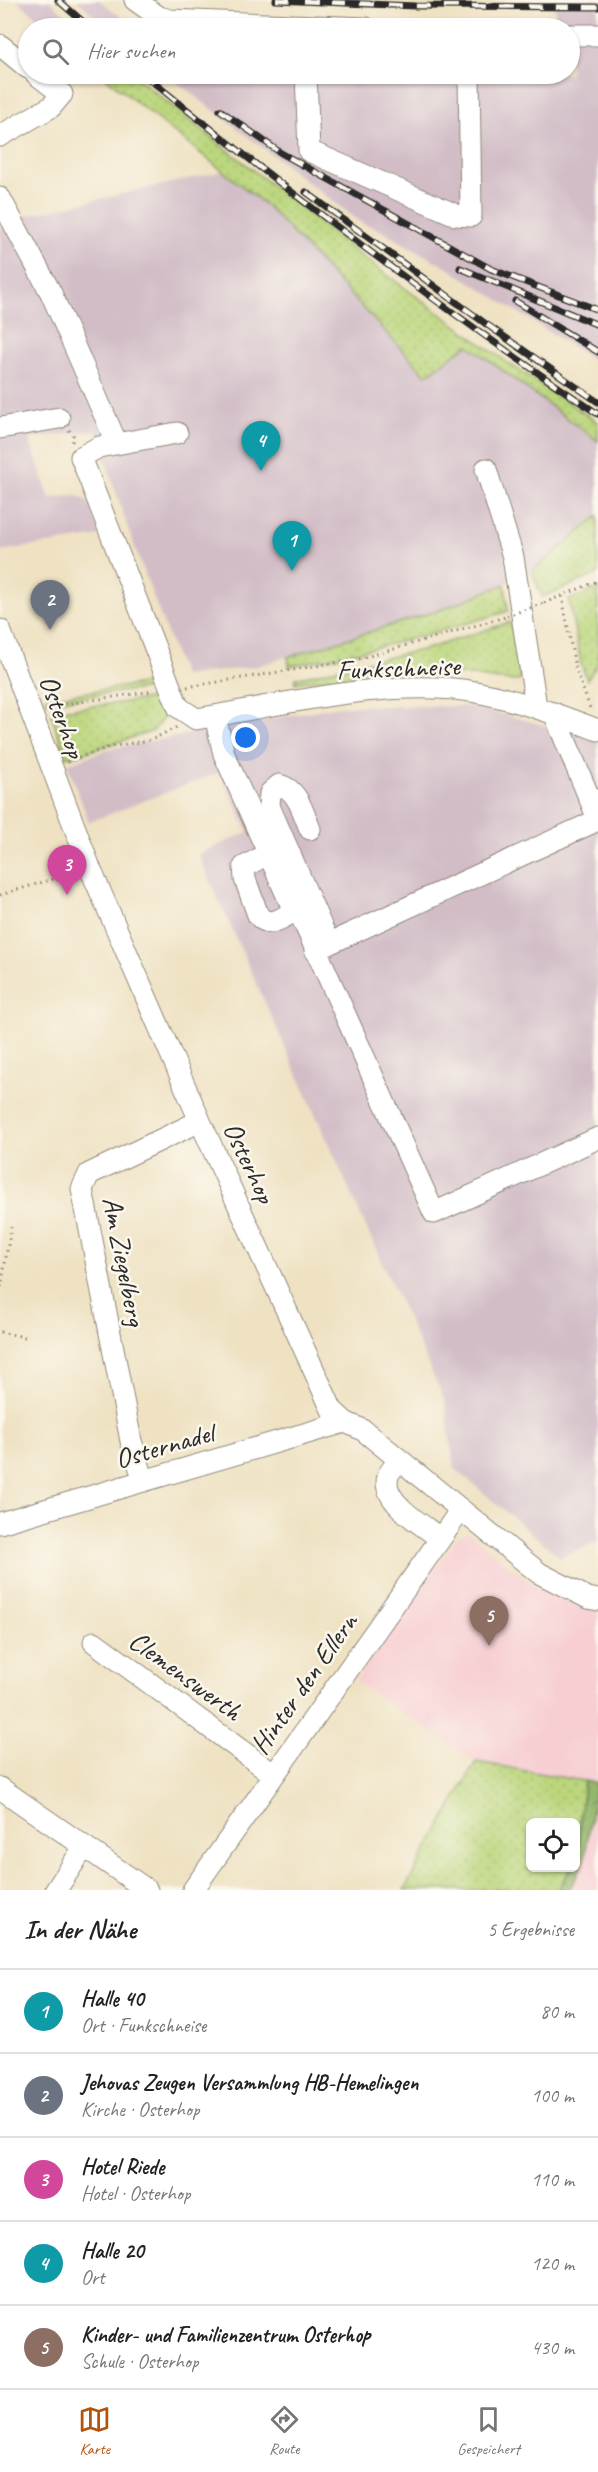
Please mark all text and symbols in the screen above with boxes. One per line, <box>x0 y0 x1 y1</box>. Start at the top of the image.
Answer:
search box <box>18 18 580 84</box>
icon: search <box>39 35 72 68</box>
text: Hier suchen <box>87 37 175 65</box>
pin: 4 <box>242 422 280 471</box>
pin: 1 <box>272 522 312 571</box>
pin: 2 <box>31 580 70 630</box>
street label: Funkschneise <box>336 648 462 687</box>
street label: Osterhop <box>31 670 94 764</box>
your location <box>231 723 260 752</box>
pin: 3 <box>48 846 86 895</box>
street label: Osterhop <box>216 1116 284 1210</box>
street label: Am Ziegelberg <box>95 1194 155 1331</box>
street label: Osternadel <box>111 1413 222 1476</box>
pin: 5 <box>470 1596 508 1646</box>
street label: Hinter den Ellern <box>242 1605 366 1761</box>
street label: Clemenswerth <box>122 1623 250 1729</box>
map controls <box>526 1818 580 1872</box>
button: locate <box>526 1818 580 1872</box>
text: In der Nähe <box>24 1913 136 1946</box>
text: 5 Ergebnisse <box>487 1917 574 1942</box>
text: Halle 40 <box>81 1985 144 2013</box>
text: 1 <box>39 1999 48 2024</box>
text: 80 m <box>540 1999 574 2024</box>
text: Ort · Funkschneise <box>81 2013 206 2038</box>
text: Jehovas Zeugen Versammlung HB-Hemelingen <box>81 2069 418 2097</box>
text: 2 <box>39 2083 48 2108</box>
text: 100 m <box>531 2083 574 2108</box>
text: Kirche · Osterhop <box>81 2097 199 2122</box>
text: Hotel Riede <box>81 2153 164 2181</box>
text: 3 <box>39 2167 48 2192</box>
text: 110 m <box>531 2167 574 2192</box>
text: Hotel · Osterhop <box>81 2181 190 2206</box>
text: Halle 20 <box>81 2237 144 2265</box>
text: 4 <box>39 2251 48 2276</box>
text: 120 m <box>531 2251 574 2276</box>
text: Ort <box>81 2265 105 2290</box>
text: Kinder- und Familienzentrum Osterhop <box>81 2321 370 2349</box>
text: 5 <box>39 2335 48 2360</box>
text: 430 m <box>531 2335 574 2360</box>
text: Schule · Osterhop <box>81 2349 198 2374</box>
tab: Karte <box>78 2403 111 2459</box>
tab: Route <box>268 2403 301 2459</box>
tab: Gespeichert <box>457 2403 520 2459</box>

